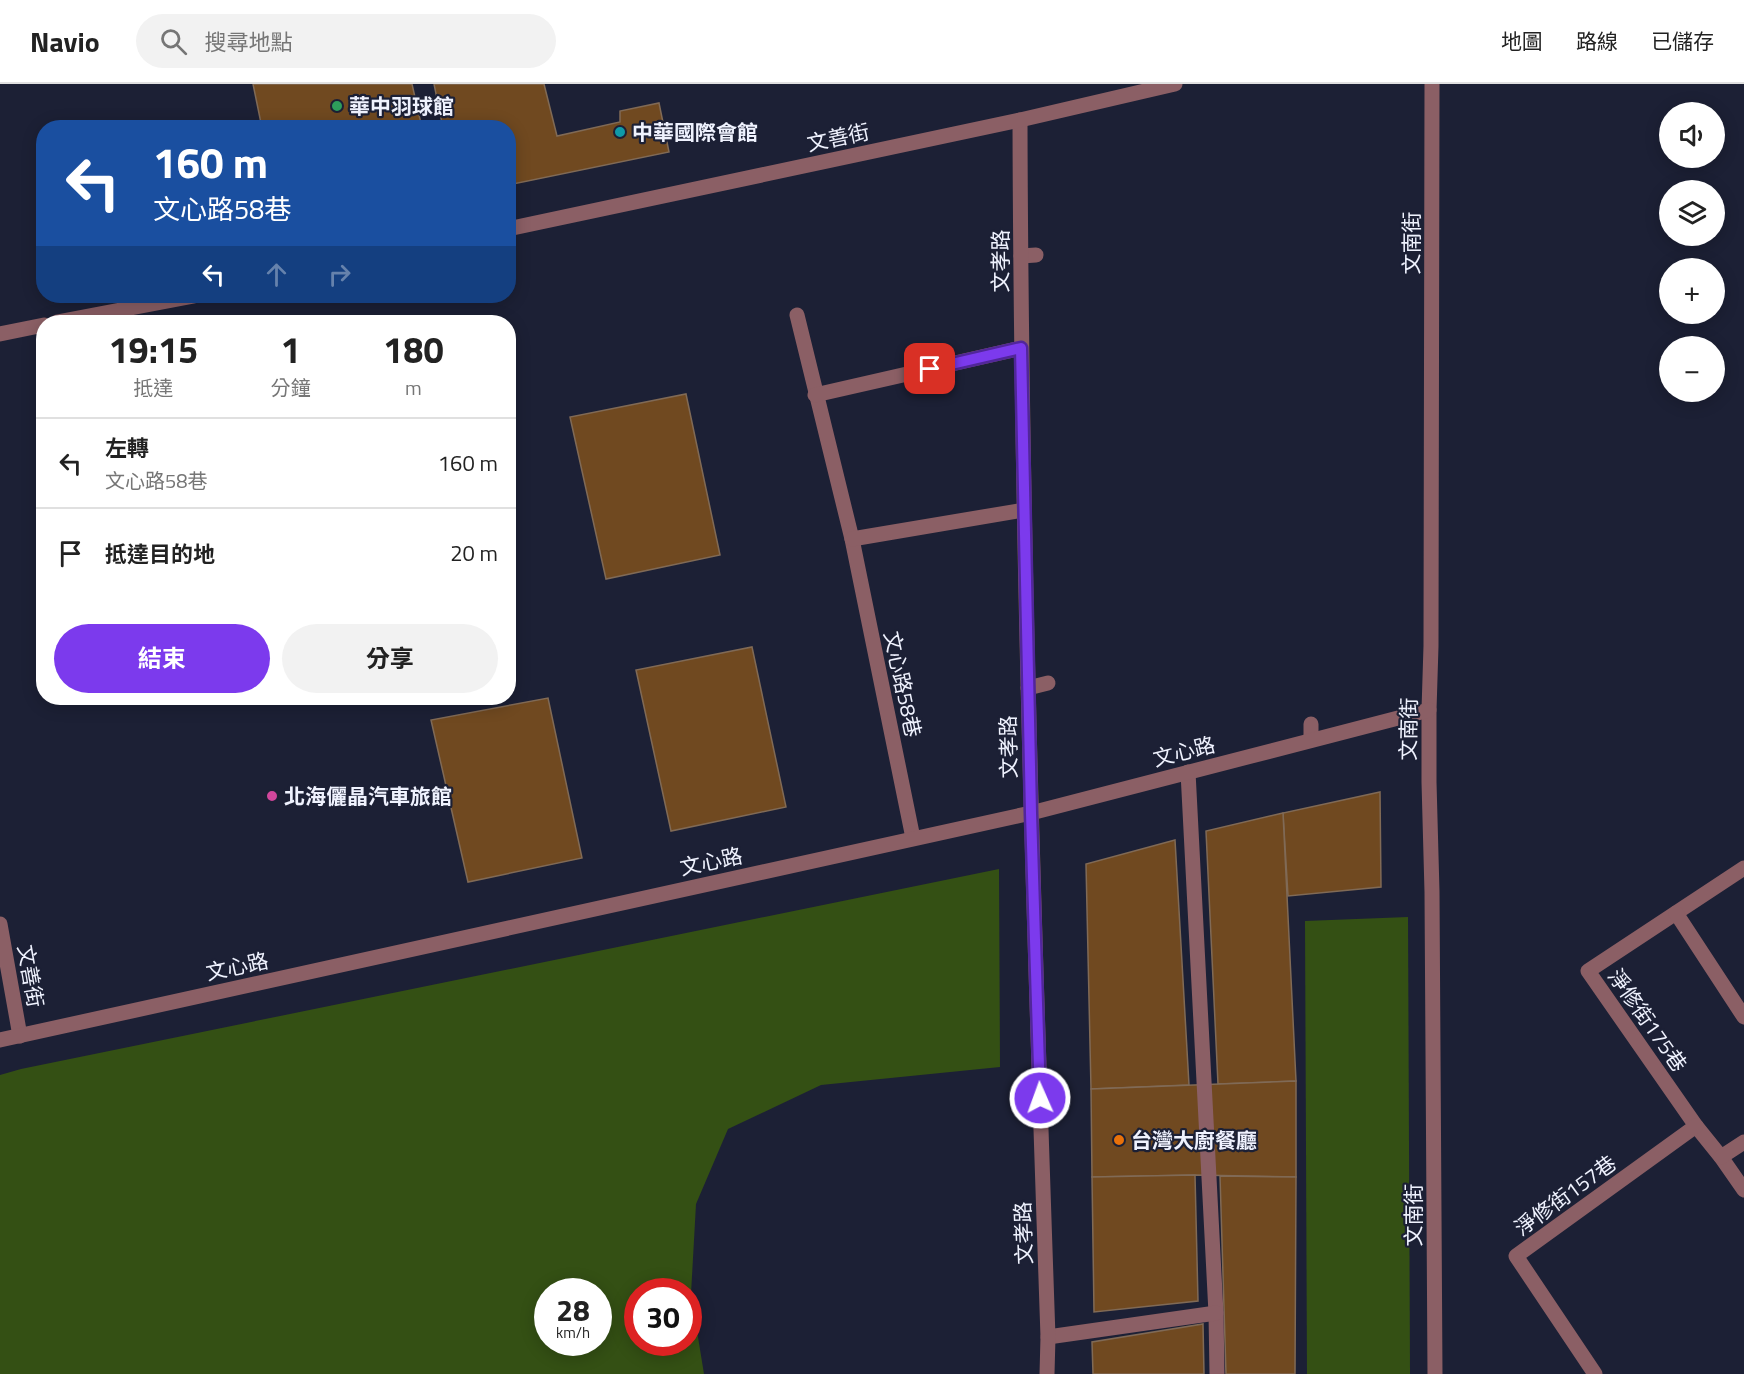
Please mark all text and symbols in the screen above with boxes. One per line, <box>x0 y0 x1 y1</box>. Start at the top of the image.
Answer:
search box <box>136 14 556 68</box>
text: Navio <box>30 20 100 63</box>
icon: search <box>157 25 190 58</box>
text: 搜尋地點 <box>205 25 293 59</box>
text: 地圖 <box>1501 25 1543 57</box>
text: 路線 <box>1576 25 1618 57</box>
text: 已儲存 <box>1651 25 1714 57</box>
place label: 華中羽球館 <box>349 90 454 122</box>
marker: 華中羽球館 <box>330 99 344 113</box>
map controls <box>1659 102 1725 402</box>
button: sound <box>1659 102 1725 168</box>
street label: 文善街 <box>804 115 872 159</box>
place label: 中華國際會館 <box>632 116 758 148</box>
marker: 中華國際會館 <box>613 125 627 139</box>
text: 160 m <box>153 130 268 194</box>
icon: left <box>54 144 132 222</box>
button: layers <box>1659 180 1725 246</box>
text: 文心路58巷 <box>153 188 291 229</box>
street label: 文南街 <box>1395 212 1427 275</box>
street label: 文孝路 <box>984 230 1016 293</box>
icon: left <box>197 258 230 291</box>
icon: ahead <box>260 258 293 291</box>
icon: right <box>323 258 356 291</box>
button: + <box>1659 258 1725 324</box>
text: 19:15 <box>108 322 198 377</box>
text: 1 <box>281 322 301 377</box>
text: 180 <box>383 322 444 377</box>
button: − <box>1659 336 1725 402</box>
pin <box>904 343 955 394</box>
icon: arrive <box>913 352 946 385</box>
text: 抵達 <box>133 372 173 403</box>
text: 分鐘 <box>271 372 311 403</box>
text: m <box>405 372 422 403</box>
text: 左轉 <box>105 431 149 465</box>
text: 160 m <box>438 446 498 480</box>
icon: left <box>54 447 87 480</box>
text: 文心路58巷 <box>105 465 207 496</box>
text: 20 m <box>450 536 498 570</box>
icon: arrive <box>54 537 87 570</box>
text: 抵達目的地 <box>105 537 215 571</box>
button: 結束 <box>54 624 270 693</box>
button: 分享 <box>282 624 498 693</box>
street label: 文心路58巷 <box>876 628 930 740</box>
street label: 文南街 <box>1391 697 1425 761</box>
street label: 文孝路 <box>991 715 1025 779</box>
street label: 文心路 <box>1150 728 1218 774</box>
place label: 北海儷晶汽車旅館 <box>284 780 452 812</box>
marker: 北海儷晶汽車旅館 <box>265 789 279 803</box>
street label: 文心路 <box>677 839 745 883</box>
street label: 文善街 <box>10 942 52 1010</box>
street label: 文心路 <box>203 944 271 988</box>
street label: 淨修街175巷 <box>1601 962 1695 1078</box>
position arrow <box>1008 1066 1072 1130</box>
place label: 台灣大廚餐廳 <box>1131 1124 1257 1156</box>
marker: 台灣大廚餐廳 <box>1112 1133 1126 1147</box>
street label: 淨修街157巷 <box>1507 1147 1623 1243</box>
street label: 文南街 <box>1397 1184 1429 1247</box>
street label: 文孝路 <box>1006 1201 1040 1265</box>
speed limit sign: 30 <box>624 1278 702 1356</box>
text: 28 <box>556 1287 590 1333</box>
text: km/h <box>556 1321 590 1344</box>

